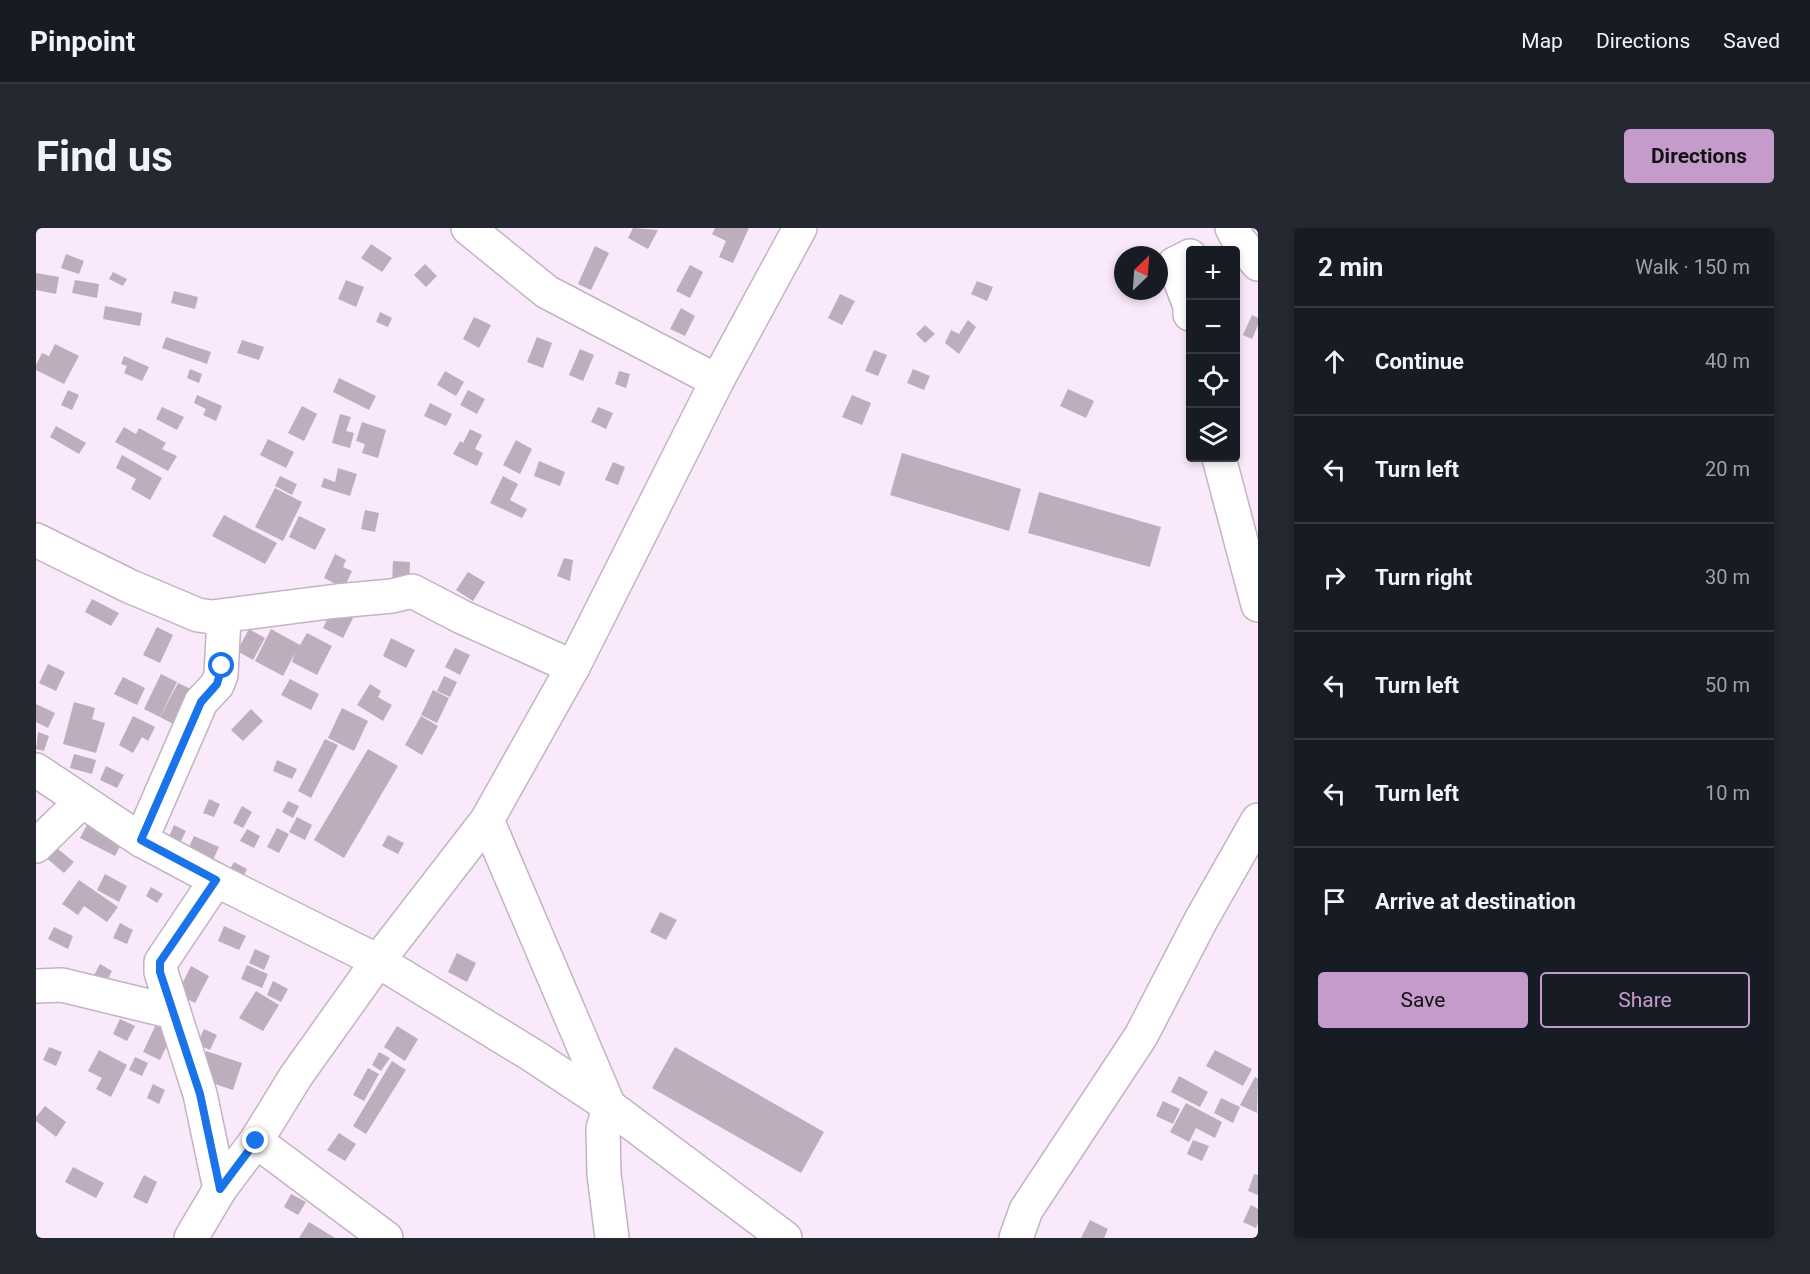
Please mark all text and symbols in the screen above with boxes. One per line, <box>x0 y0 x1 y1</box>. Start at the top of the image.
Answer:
text: Pinpoint <box>30 25 135 58</box>
text: Map <box>1521 29 1563 53</box>
text: Directions <box>1596 29 1690 53</box>
text: Saved <box>1723 29 1780 53</box>
button: Directions <box>1624 129 1774 183</box>
text: Find us <box>36 132 173 181</box>
north arrow <box>1114 246 1168 300</box>
map controls <box>1186 246 1240 462</box>
button: + <box>1186 246 1240 300</box>
text: 2 min <box>1318 252 1383 282</box>
text: Walk · 150 m <box>1635 255 1750 279</box>
button: − <box>1186 300 1240 354</box>
icon: ahead <box>1318 345 1351 378</box>
text: Continue <box>1375 349 1464 374</box>
text: 40 m <box>1705 349 1750 373</box>
button: locate <box>1186 354 1240 408</box>
button: layers <box>1186 408 1240 462</box>
icon: left <box>1318 453 1351 486</box>
text: Turn left <box>1375 457 1459 482</box>
text: 20 m <box>1705 457 1750 481</box>
icon: right <box>1318 561 1351 594</box>
text: Turn right <box>1375 565 1472 590</box>
text: 30 m <box>1705 565 1750 589</box>
route start <box>208 652 234 678</box>
icon: left <box>1318 669 1351 702</box>
text: Turn left <box>1375 673 1459 698</box>
text: 50 m <box>1705 673 1750 697</box>
icon: left <box>1318 777 1351 810</box>
text: Turn left <box>1375 781 1459 806</box>
text: 10 m <box>1705 781 1750 805</box>
icon: arrive <box>1318 885 1351 918</box>
text: Arrive at destination <box>1375 889 1576 914</box>
button: Save <box>1318 972 1528 1028</box>
button: Share <box>1540 972 1750 1028</box>
route end <box>242 1127 268 1153</box>

